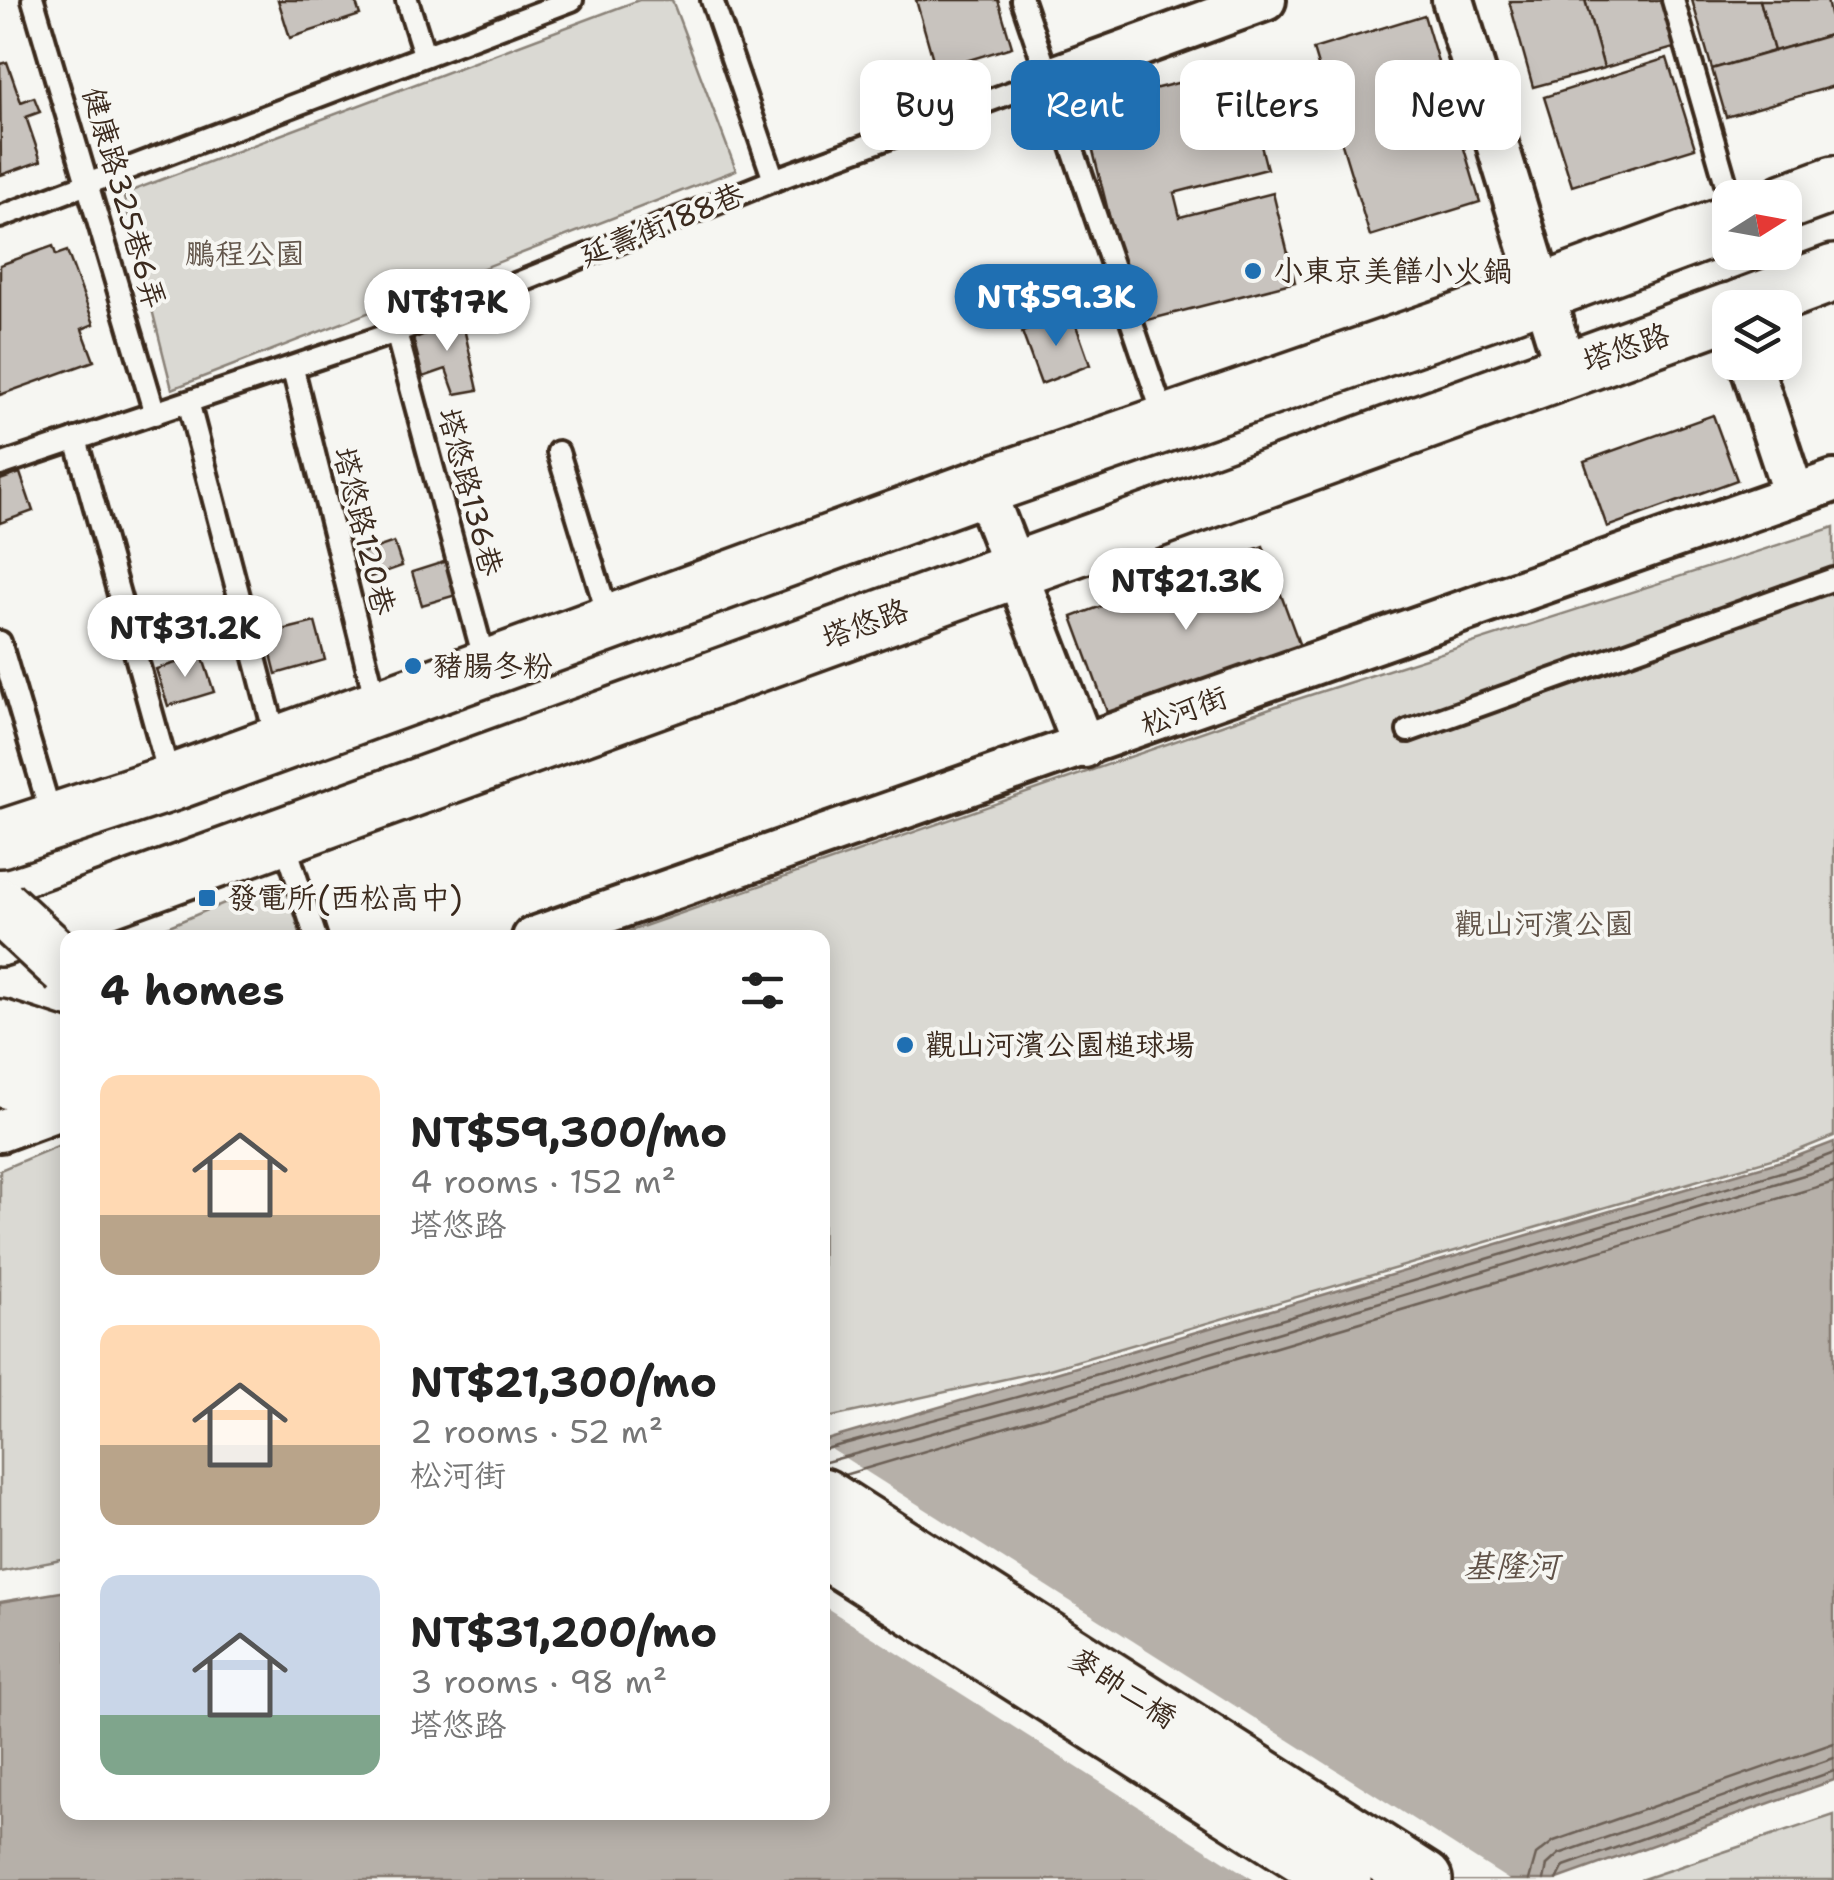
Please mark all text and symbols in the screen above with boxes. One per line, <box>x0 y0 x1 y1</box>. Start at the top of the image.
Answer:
chip: Buy <box>860 60 991 150</box>
chip: Rent <box>1011 60 1160 150</box>
chip: Filters <box>1180 60 1355 150</box>
chip: New <box>1375 60 1521 150</box>
street label: 健康路325巷6弄 <box>73 82 176 313</box>
street label: 延壽街188巷 <box>574 173 750 276</box>
north arrow <box>1712 180 1802 270</box>
map controls <box>1712 180 1802 380</box>
park label: 鵬程公園 <box>185 233 305 274</box>
place label: 小東京美饍小火鍋 <box>1273 250 1513 291</box>
marker: 小東京美饍小火鍋 <box>1242 260 1264 282</box>
pin: NT$59.3K <box>953 264 1159 349</box>
pin: NT$17K <box>366 269 528 354</box>
text: NT$59.3K <box>977 275 1135 318</box>
text: NT$17K <box>386 280 508 323</box>
button: layers <box>1712 290 1802 380</box>
street label: 塔悠路 <box>1577 313 1675 382</box>
street label: 塔悠路136巷 <box>428 403 513 580</box>
street label: 塔悠路120巷 <box>324 442 405 619</box>
pin: NT$21.3K <box>1083 548 1289 633</box>
text: NT$21.3K <box>1111 559 1261 602</box>
street label: 塔悠路 <box>816 589 914 658</box>
pin: NT$31.2K <box>82 595 288 680</box>
text: NT$31.2K <box>109 606 261 649</box>
place label: 豬腸冬粉 <box>433 645 553 686</box>
marker: 豬腸冬粉 <box>402 655 424 677</box>
street label: 松河街 <box>1135 676 1233 745</box>
place label: 發電所(西松高中) <box>227 877 462 918</box>
marker: 發電所(西松高中) <box>196 887 218 909</box>
park label: 觀山河濱公園 <box>1454 903 1634 944</box>
text: 4 homes <box>100 962 285 1018</box>
icon: filters <box>735 963 790 1018</box>
place label: 觀山河濱公園槌球場 <box>925 1024 1195 1065</box>
marker: 觀山河濱公園槌球場 <box>894 1034 916 1056</box>
text: NT$59,300/mo <box>410 1104 727 1160</box>
icon: home <box>180 1115 300 1235</box>
text: 4 rooms · 152 m² <box>410 1160 676 1203</box>
text: 塔悠路 <box>410 1203 506 1246</box>
text: NT$21,300/mo <box>410 1354 717 1410</box>
icon: home <box>180 1365 300 1485</box>
text: 2 rooms · 52 m² <box>410 1410 663 1453</box>
text: 松河街 <box>410 1453 506 1496</box>
water label: 基隆河 <box>1463 1544 1564 1587</box>
text: NT$31,200/mo <box>410 1604 717 1660</box>
icon: home <box>180 1615 300 1735</box>
street label: 麥帥二橋 <box>1062 1638 1185 1737</box>
text: 3 rooms · 98 m² <box>410 1660 667 1703</box>
text: 塔悠路 <box>410 1703 506 1746</box>

